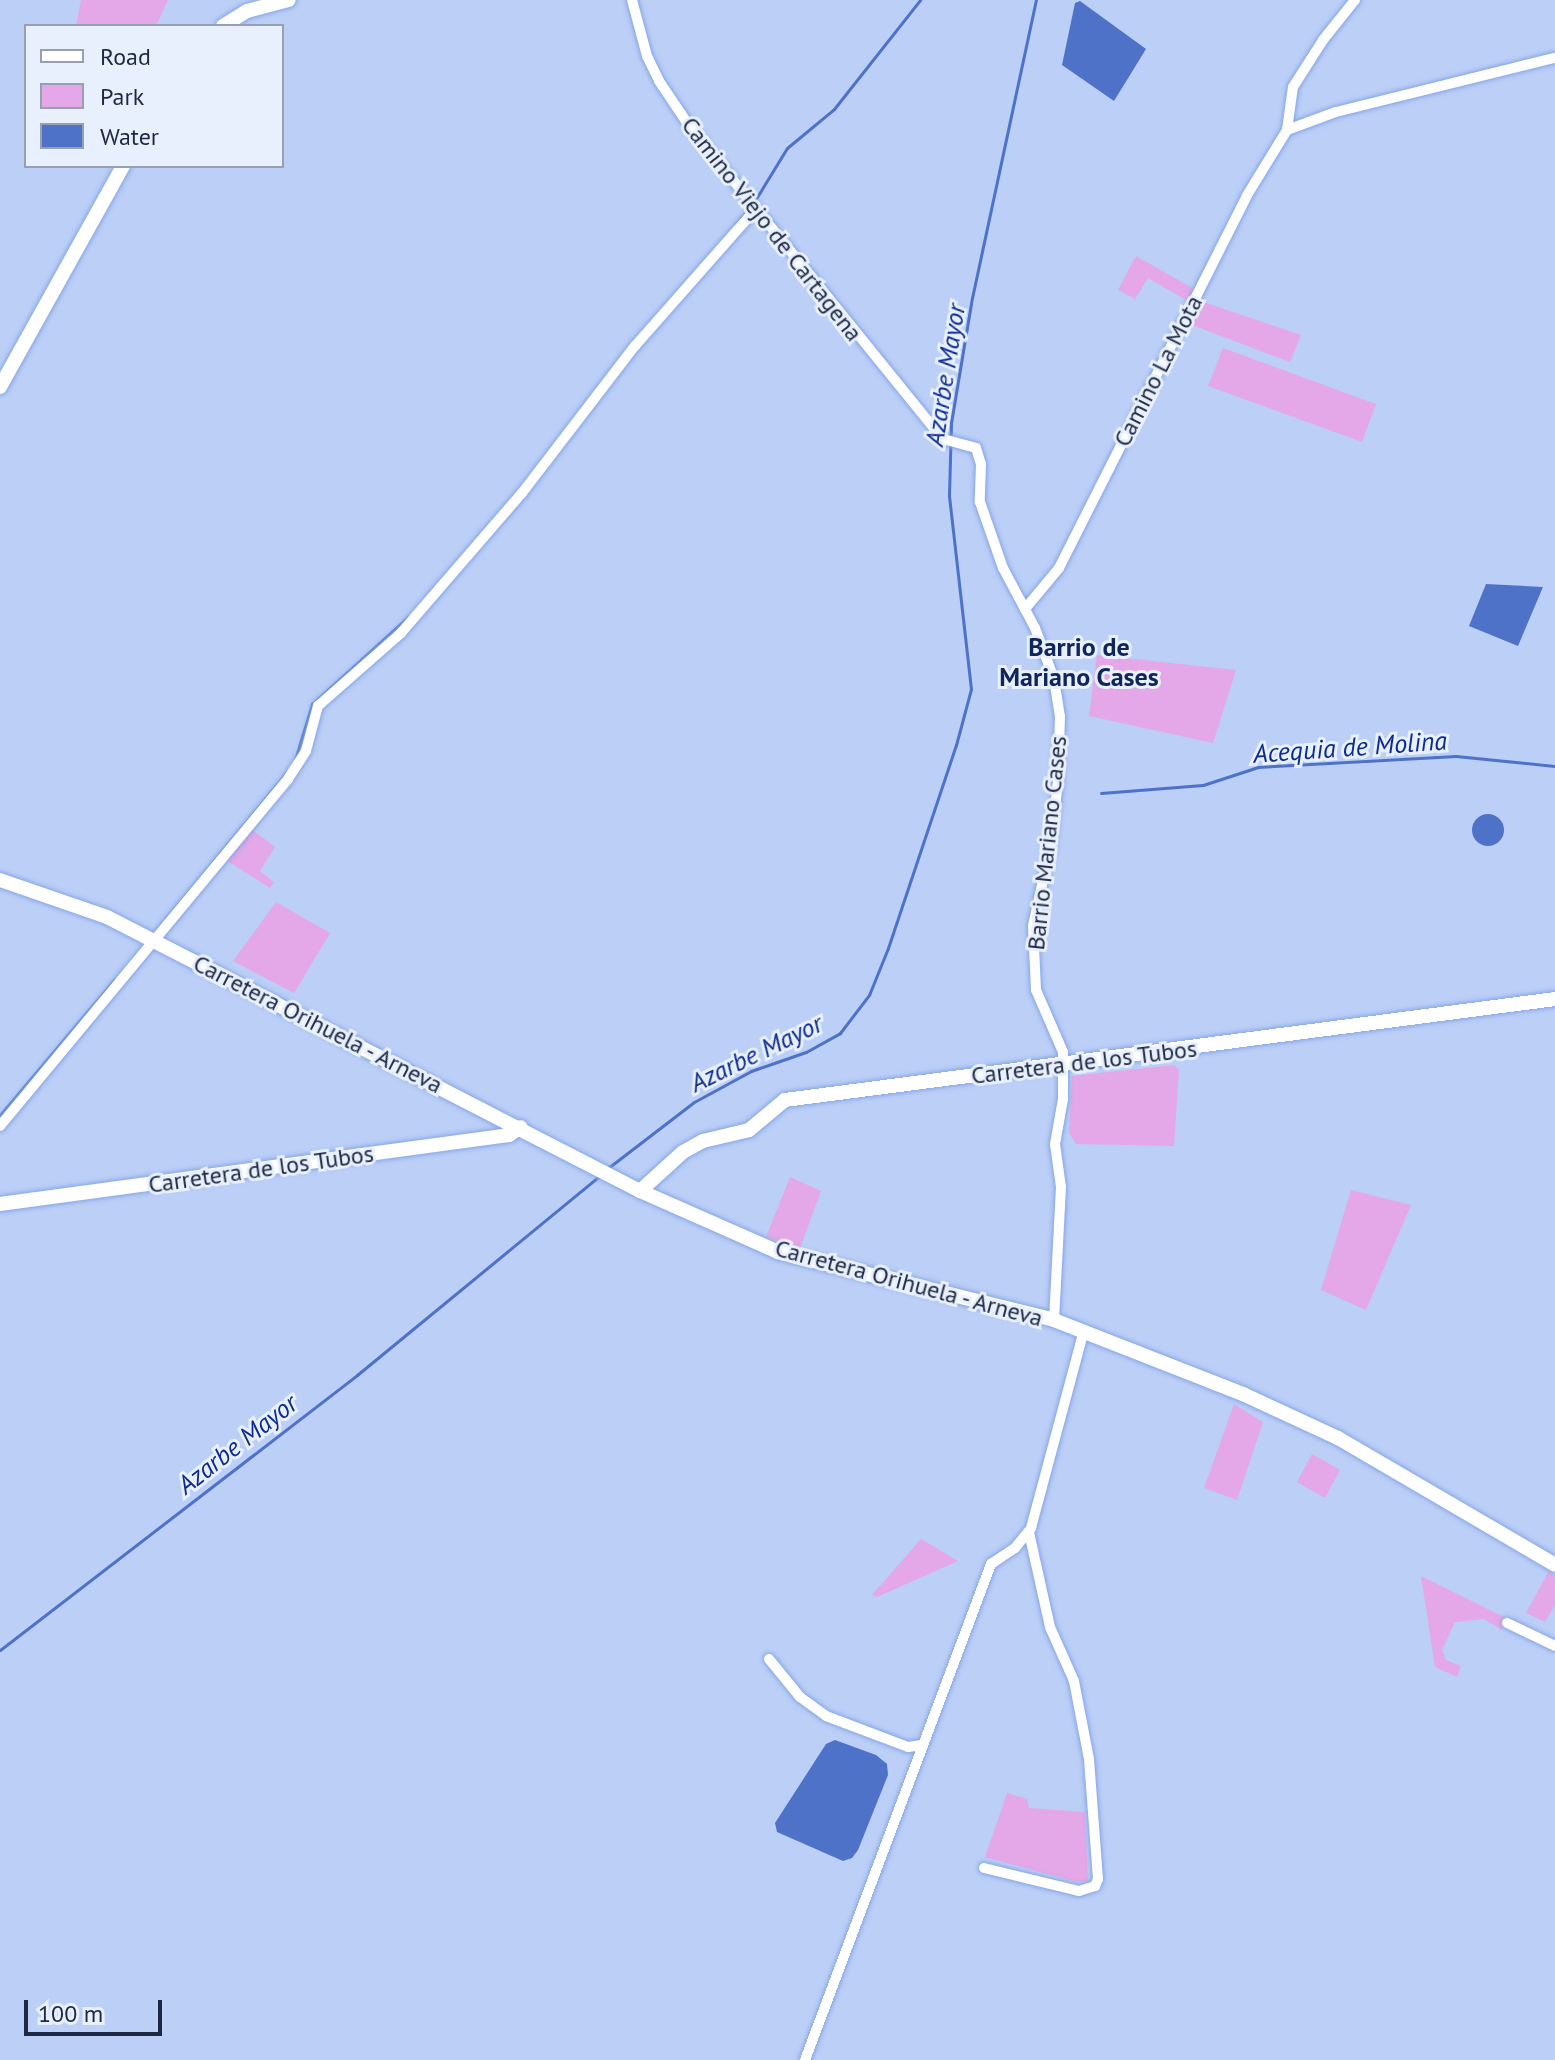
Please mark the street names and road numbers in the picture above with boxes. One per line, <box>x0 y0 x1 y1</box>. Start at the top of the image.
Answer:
street label: Camino Viejo de Cartagena <box>675 111 869 347</box>
street label: Camino La Mota <box>1108 291 1208 451</box>
street label: Barrio Mariano Cases <box>1021 734 1073 952</box>
street label: Carretera Orihuela - Arneva <box>187 948 449 1100</box>
street label: Carretera de los Tubos <box>969 1034 1199 1090</box>
street label: Carretera de los Tubos <box>146 1139 376 1199</box>
street label: Carretera Orihuela - Arneva <box>770 1233 1048 1333</box>

